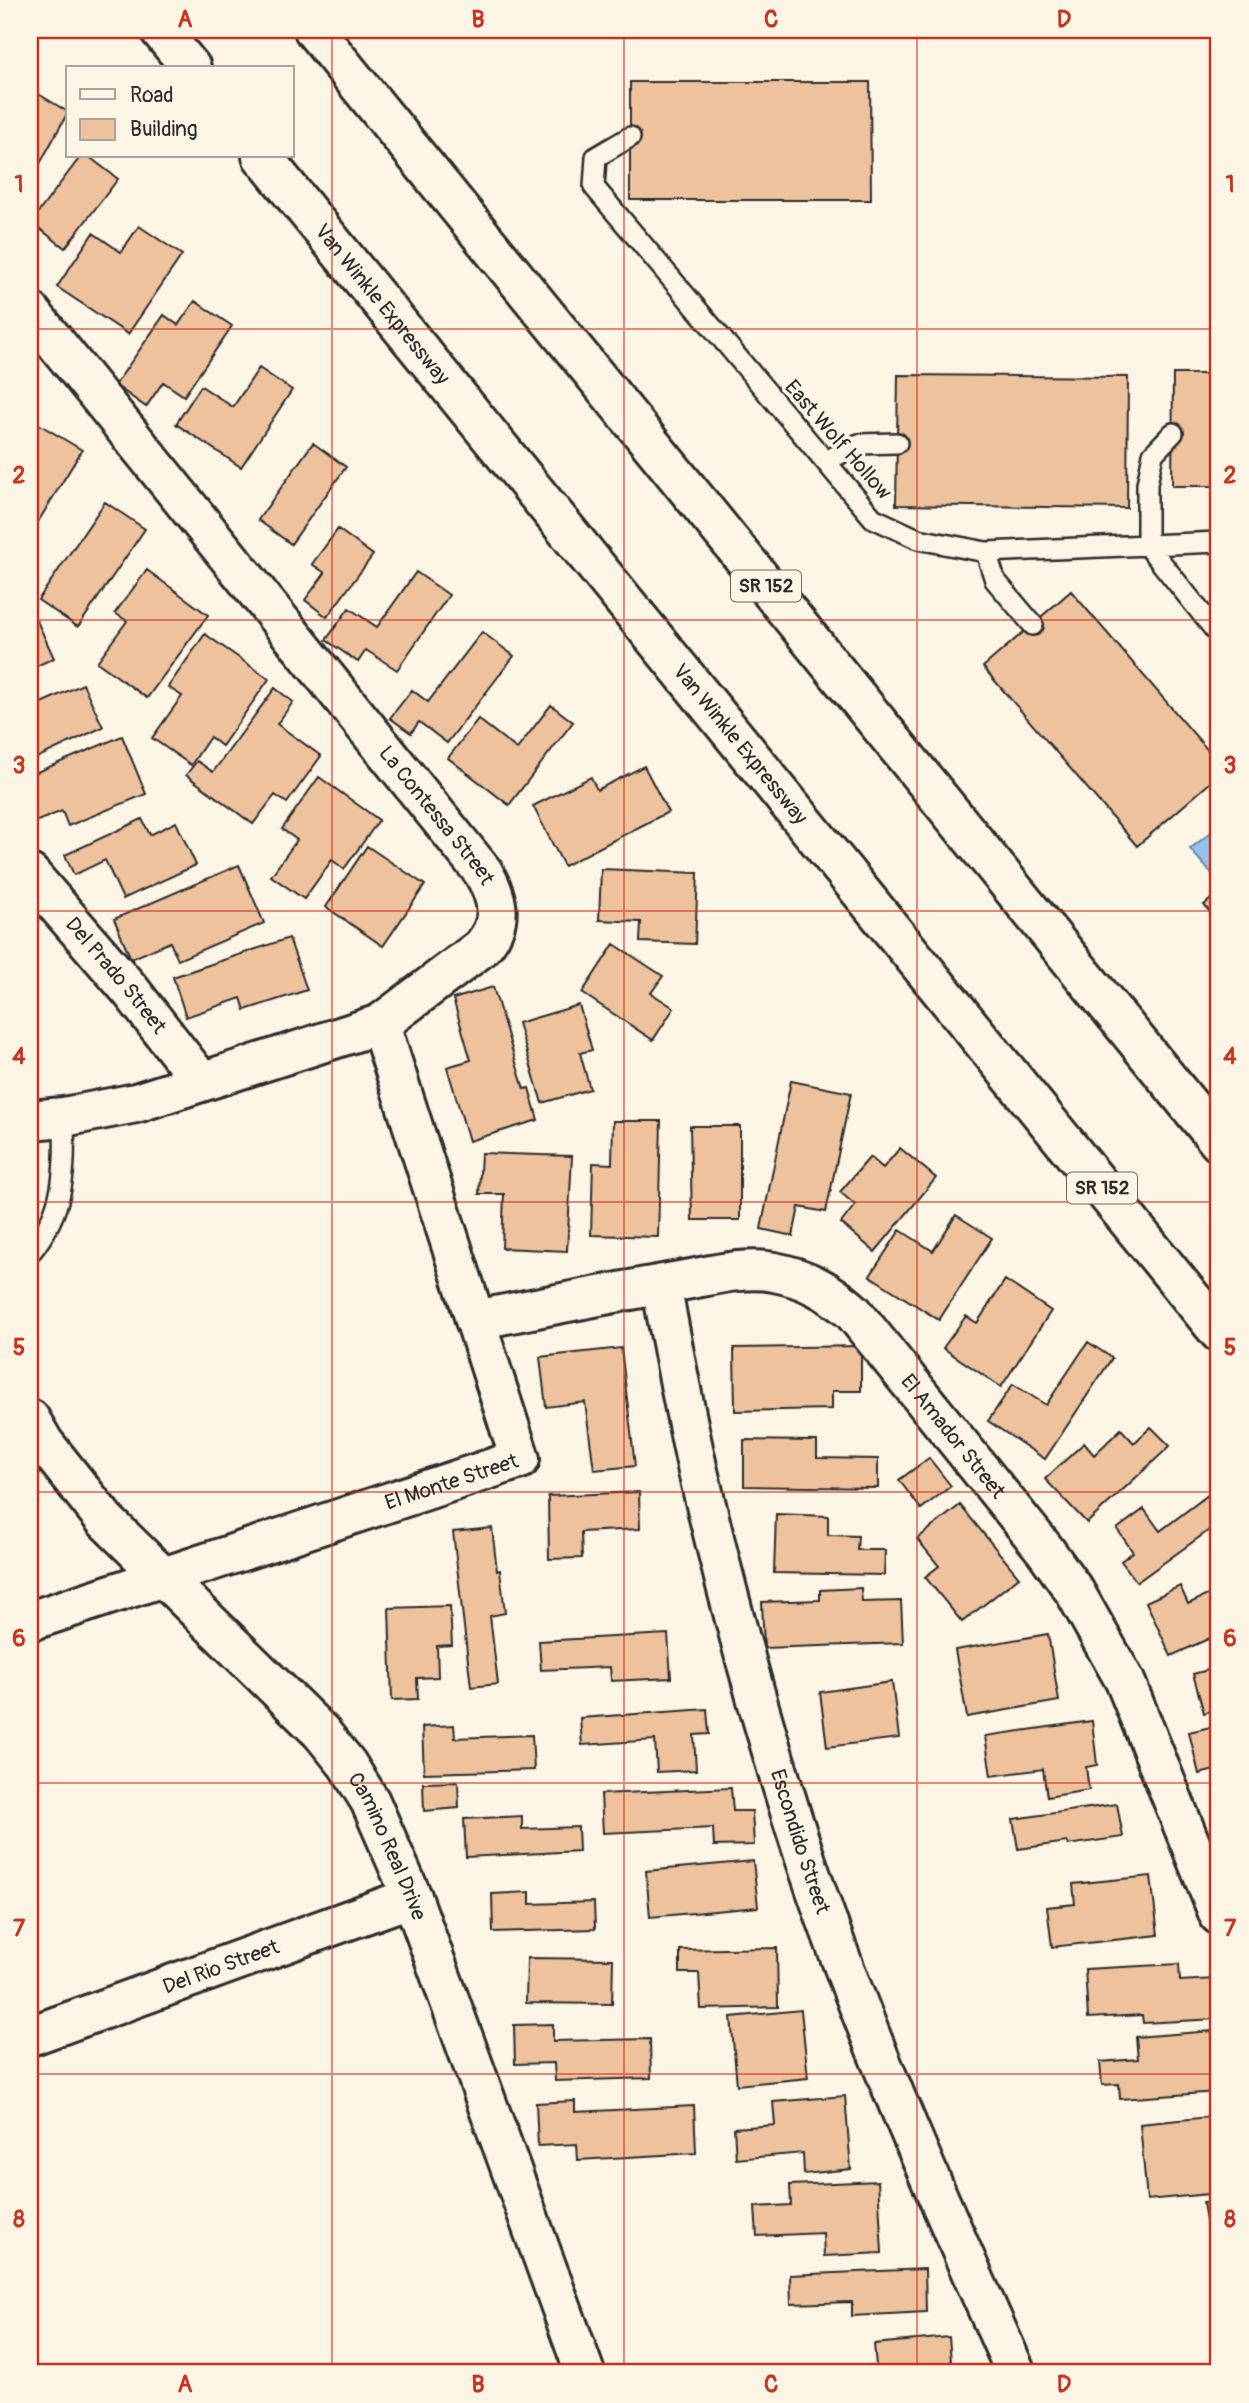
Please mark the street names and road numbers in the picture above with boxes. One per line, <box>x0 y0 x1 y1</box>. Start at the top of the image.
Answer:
street label: Van Winkle Expressway <box>309 218 456 390</box>
street label: East Wolf Hollow <box>779 374 897 506</box>
road number: SR 152 <box>731 570 801 601</box>
street label: Van Winkle Expressway <box>667 658 814 830</box>
street label: La Contessa Street <box>373 740 501 890</box>
street label: Del Prado Street <box>60 911 173 1040</box>
road number: SR 152 <box>1067 1172 1137 1204</box>
street label: El Amador Street <box>895 1369 1012 1504</box>
street label: El Monte Street <box>381 1447 522 1516</box>
street label: Escondido Street <box>764 1766 837 1918</box>
street label: Camino Real Drive <box>342 1767 433 1924</box>
street label: Del Rio Street <box>159 1933 283 2000</box>

